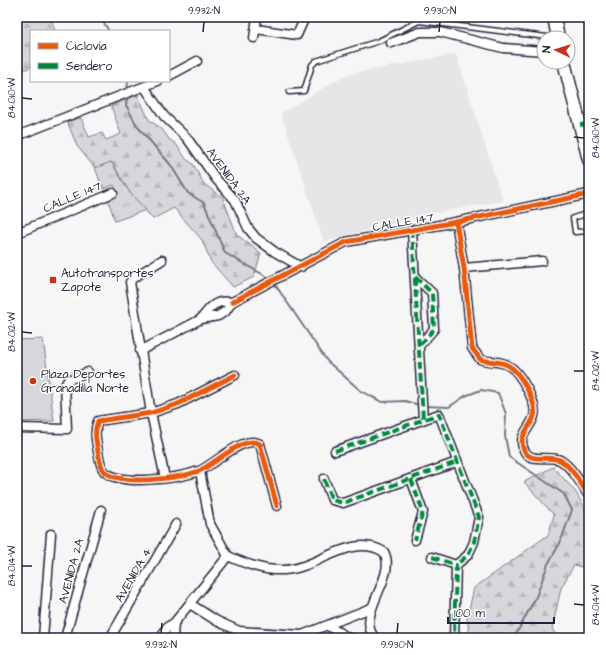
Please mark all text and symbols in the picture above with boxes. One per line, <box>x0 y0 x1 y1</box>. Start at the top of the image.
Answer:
text: 9.932°N <box>188 4 220 18</box>
text: 9.930°N <box>424 4 456 18</box>
legend <box>30 30 170 82</box>
north arrow <box>536 30 576 70</box>
text: Ciclovía <box>66 38 107 55</box>
text: N <box>539 45 554 53</box>
text: Sendero <box>66 58 112 75</box>
text: 84.010°W <box>5 77 19 118</box>
text: 84.010°W <box>589 117 603 158</box>
street label: AVENIDA 2A <box>202 144 255 208</box>
street label: CALLE 147 <box>40 177 105 217</box>
street label: CALLE 147 <box>371 209 436 236</box>
place label: Autotransportes Zapote <box>61 265 153 296</box>
marker: Autotransportes Zapote <box>48 275 58 285</box>
text: 84.012°W <box>5 312 19 352</box>
text: 84.012°W <box>589 351 603 391</box>
place label: Plaza Deportes Granadilla Norte <box>41 366 130 397</box>
marker: Plaza Deportes Granadilla Norte <box>28 376 38 386</box>
street label: AVENIDA 2A <box>55 537 88 605</box>
text: 84.014°W <box>5 545 19 586</box>
street label: AVENIDA 4 <box>111 545 156 606</box>
text: 84.014°W <box>589 584 603 625</box>
scale bar <box>448 599 554 625</box>
text: 100 m <box>454 605 485 622</box>
text: 9.932°N <box>145 638 177 652</box>
text: 9.930°N <box>381 638 413 652</box>

